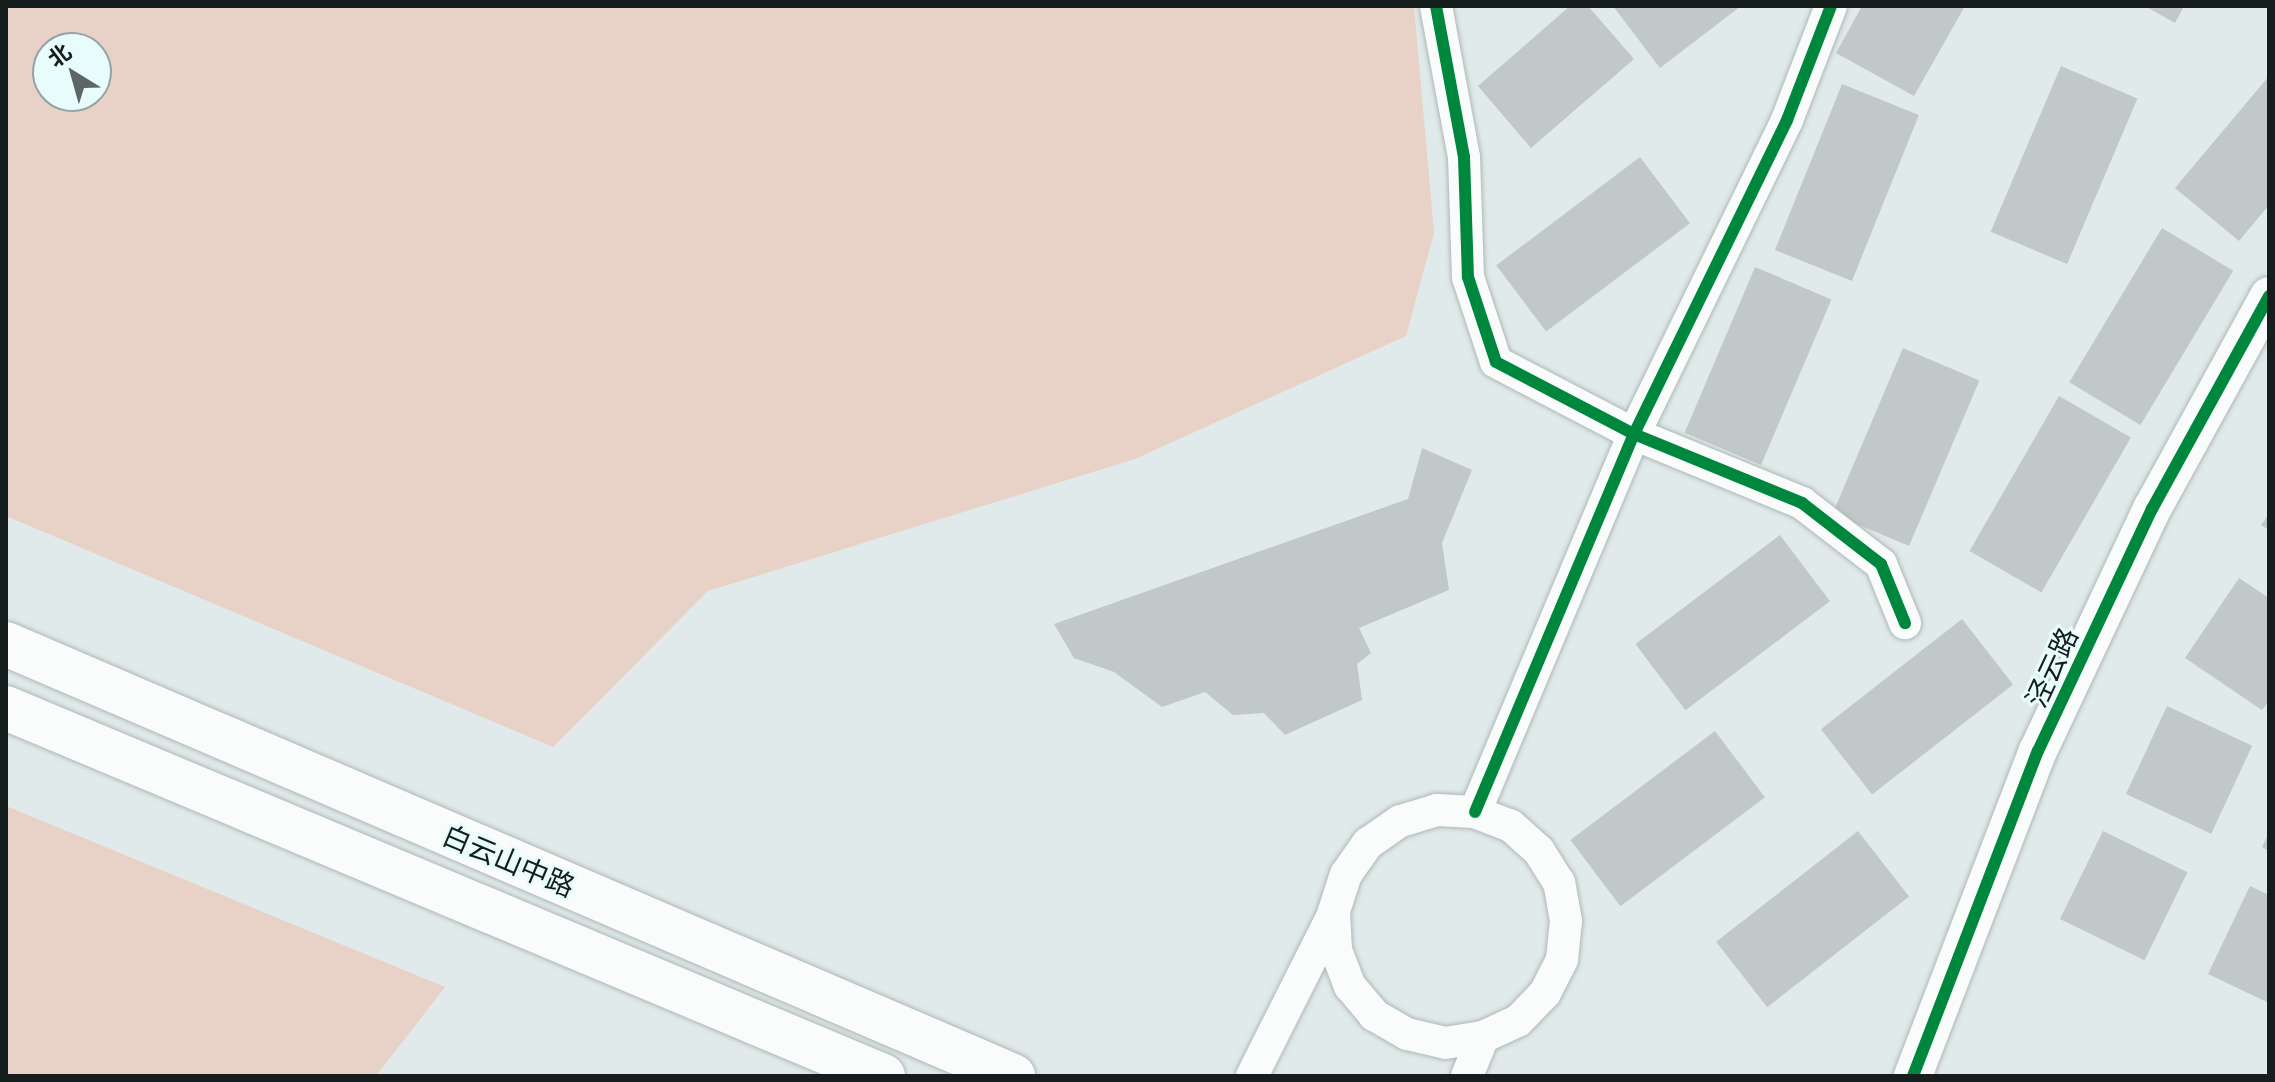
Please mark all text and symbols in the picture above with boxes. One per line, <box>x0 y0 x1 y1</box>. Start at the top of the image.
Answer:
north arrow <box>32 32 112 112</box>
text: 北 <box>41 36 77 73</box>
street label: 泾云路 <box>2018 622 2084 712</box>
street label: 白云山中路 <box>438 817 580 903</box>

